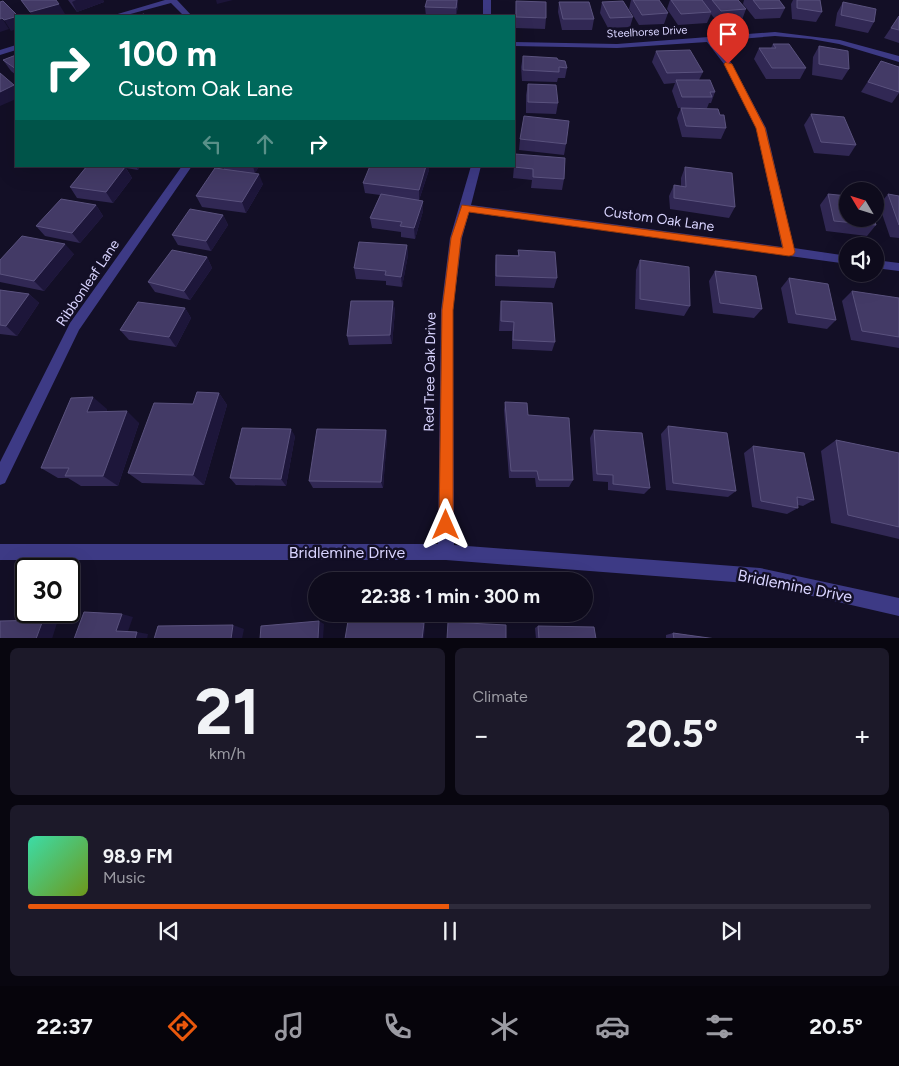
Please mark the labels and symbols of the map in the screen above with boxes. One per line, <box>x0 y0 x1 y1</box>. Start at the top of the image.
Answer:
pin <box>707 13 749 64</box>
street label: Steelhorse Drive <box>606 23 688 41</box>
north arrow <box>839 182 884 228</box>
street label: Custom Oak Lane <box>603 203 716 235</box>
street label: Ribbonleaf Lane <box>53 236 123 330</box>
street label: Red Tree Oak Drive <box>420 312 440 432</box>
position arrow <box>419 498 471 550</box>
street label: Bridlemine Drive <box>289 543 405 562</box>
speed limit sign: 30 <box>15 558 80 623</box>
street label: Bridlemine Drive <box>736 566 854 606</box>

